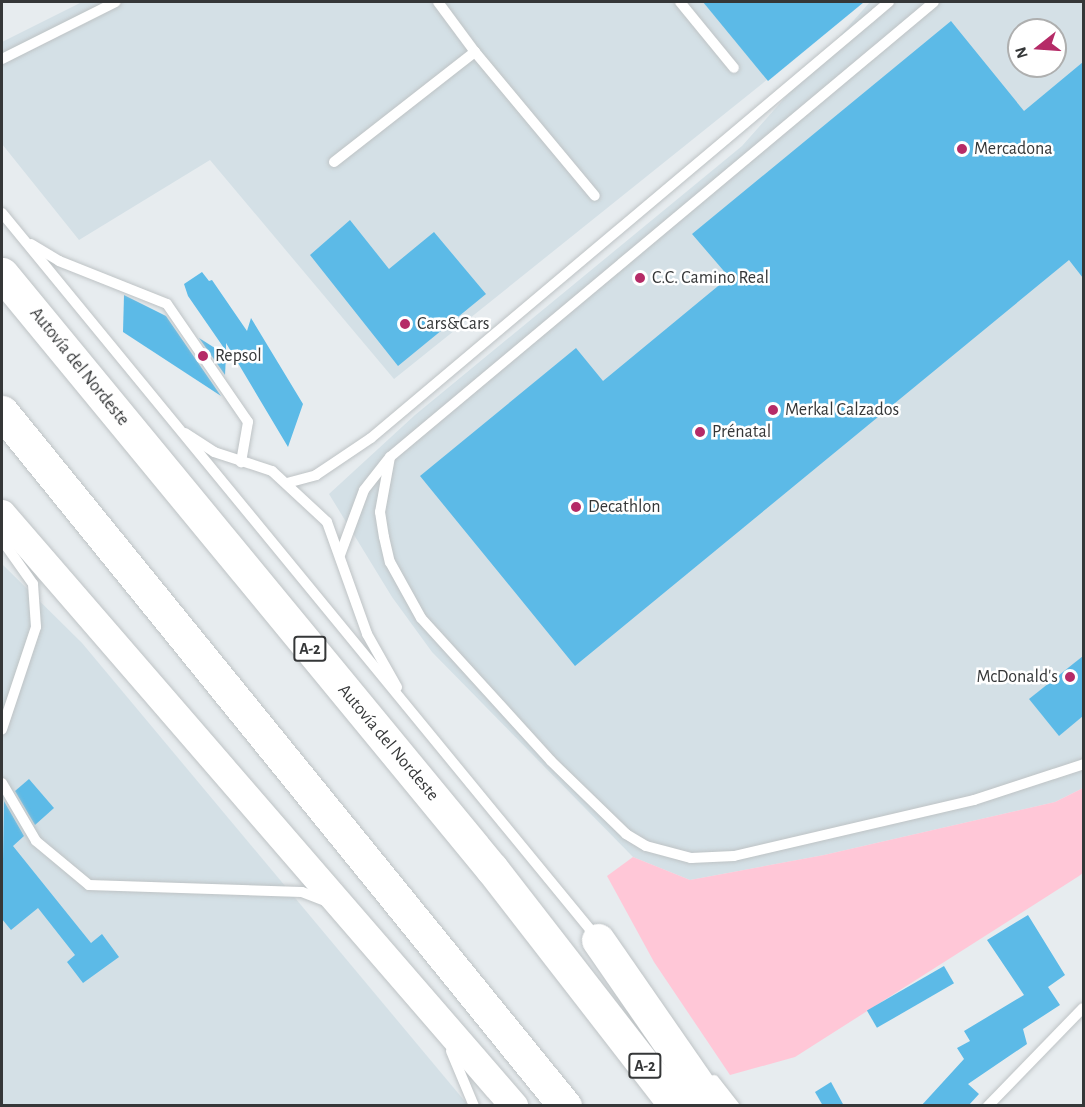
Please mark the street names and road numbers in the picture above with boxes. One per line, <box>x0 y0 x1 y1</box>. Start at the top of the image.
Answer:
street label: Autovía del Nordeste <box>25 303 133 431</box>
road number: A-2 <box>292 636 328 662</box>
street label: Autovía del Nordeste <box>333 680 443 806</box>
road number: A-2 <box>627 1053 663 1079</box>

